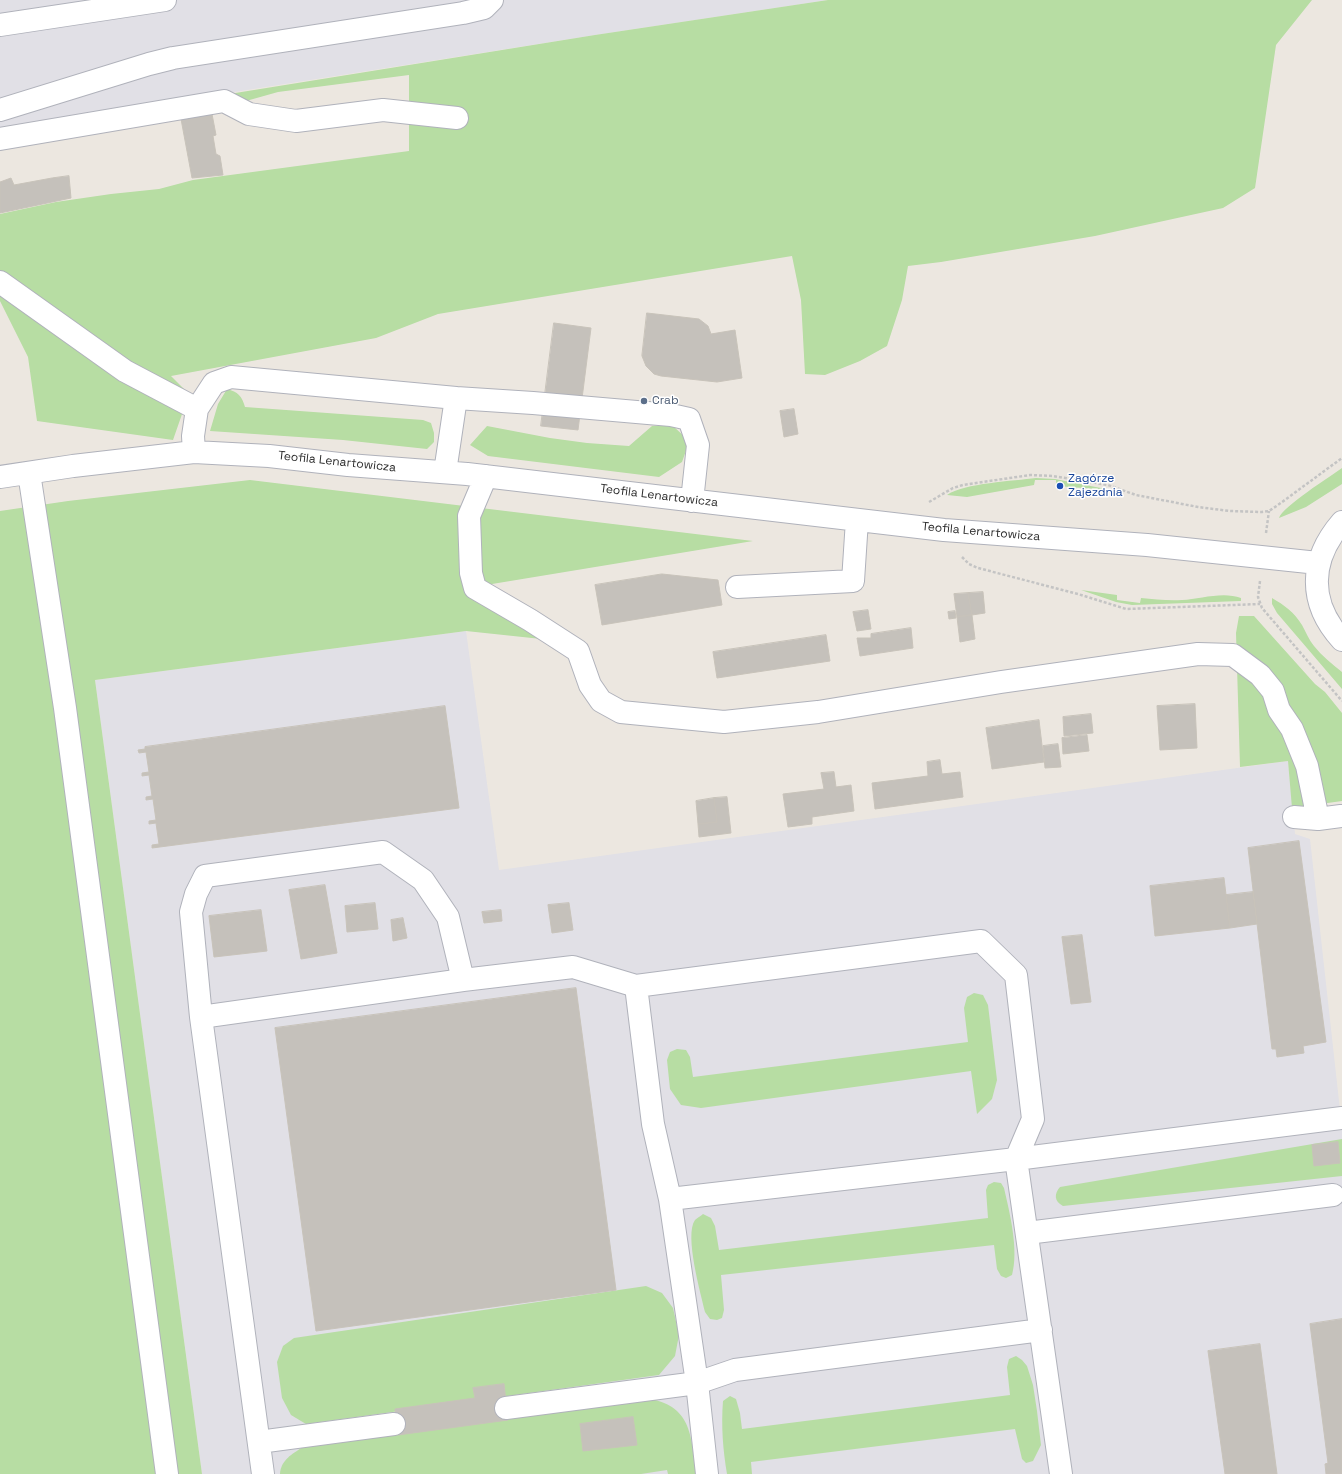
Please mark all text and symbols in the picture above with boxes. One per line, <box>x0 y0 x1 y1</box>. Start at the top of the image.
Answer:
place label: Crab <box>652 394 679 408</box>
marker: Crab <box>639 396 649 406</box>
street label: Teofila Lenartowicza <box>277 449 397 475</box>
place label: Zagórze Zajezdnia <box>1068 472 1123 500</box>
marker: Zagórze Zajezdnia <box>1055 481 1065 491</box>
street label: Teofila Lenartowicza <box>599 482 719 510</box>
street label: Teofila Lenartowicza <box>921 520 1041 544</box>

